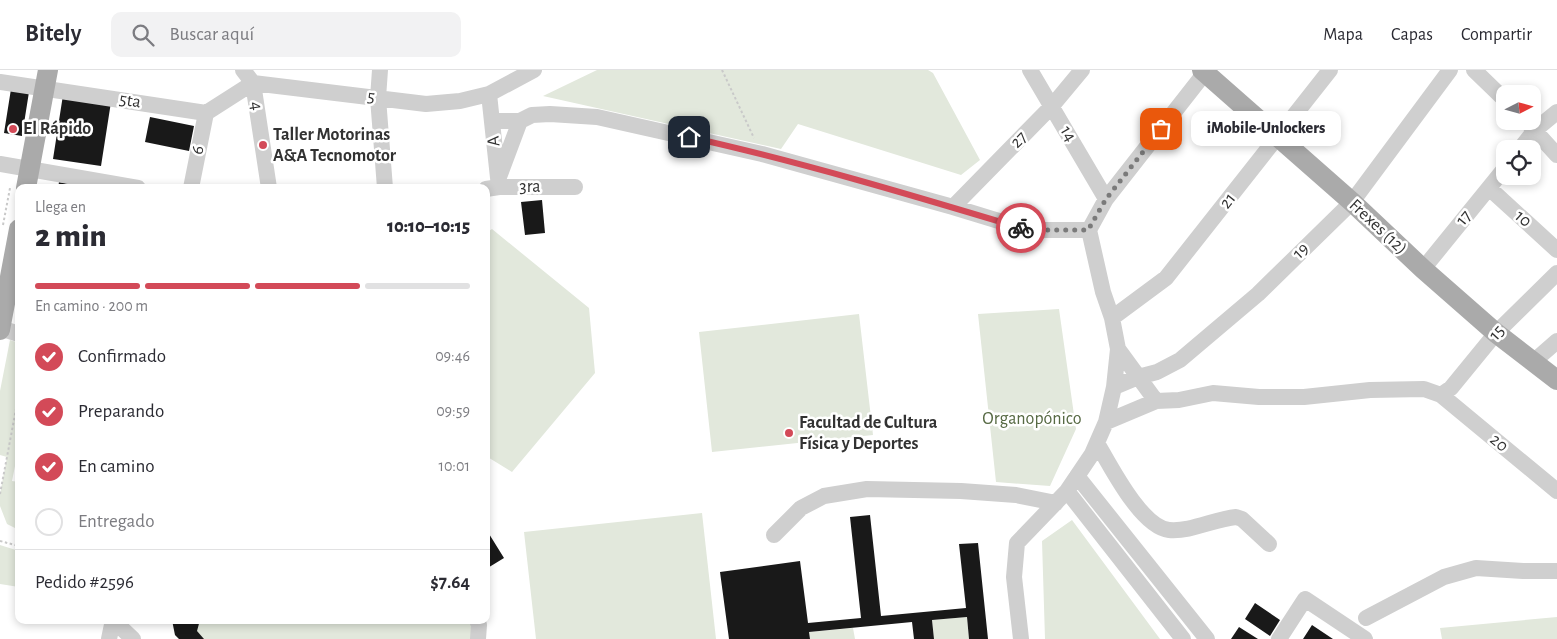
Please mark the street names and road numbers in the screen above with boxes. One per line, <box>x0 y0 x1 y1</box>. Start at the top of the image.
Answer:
street label: 5 <box>366 88 376 106</box>
street label: 5ta <box>118 90 142 112</box>
street label: 4 <box>246 100 266 112</box>
street label: 14 <box>1056 123 1080 145</box>
street label: 27 <box>1007 128 1031 152</box>
street label: A <box>484 134 503 147</box>
street label: 6 <box>188 144 208 156</box>
street label: 3ra <box>519 178 541 196</box>
street label: 21 <box>1216 190 1240 212</box>
street label: Frexes (12) <box>1346 196 1410 258</box>
street label: 17 <box>1453 207 1475 229</box>
street label: 10 <box>1511 207 1535 231</box>
street label: 19 <box>1289 239 1313 263</box>
street label: 15 <box>1486 322 1508 344</box>
street label: 20 <box>1486 430 1512 456</box>

